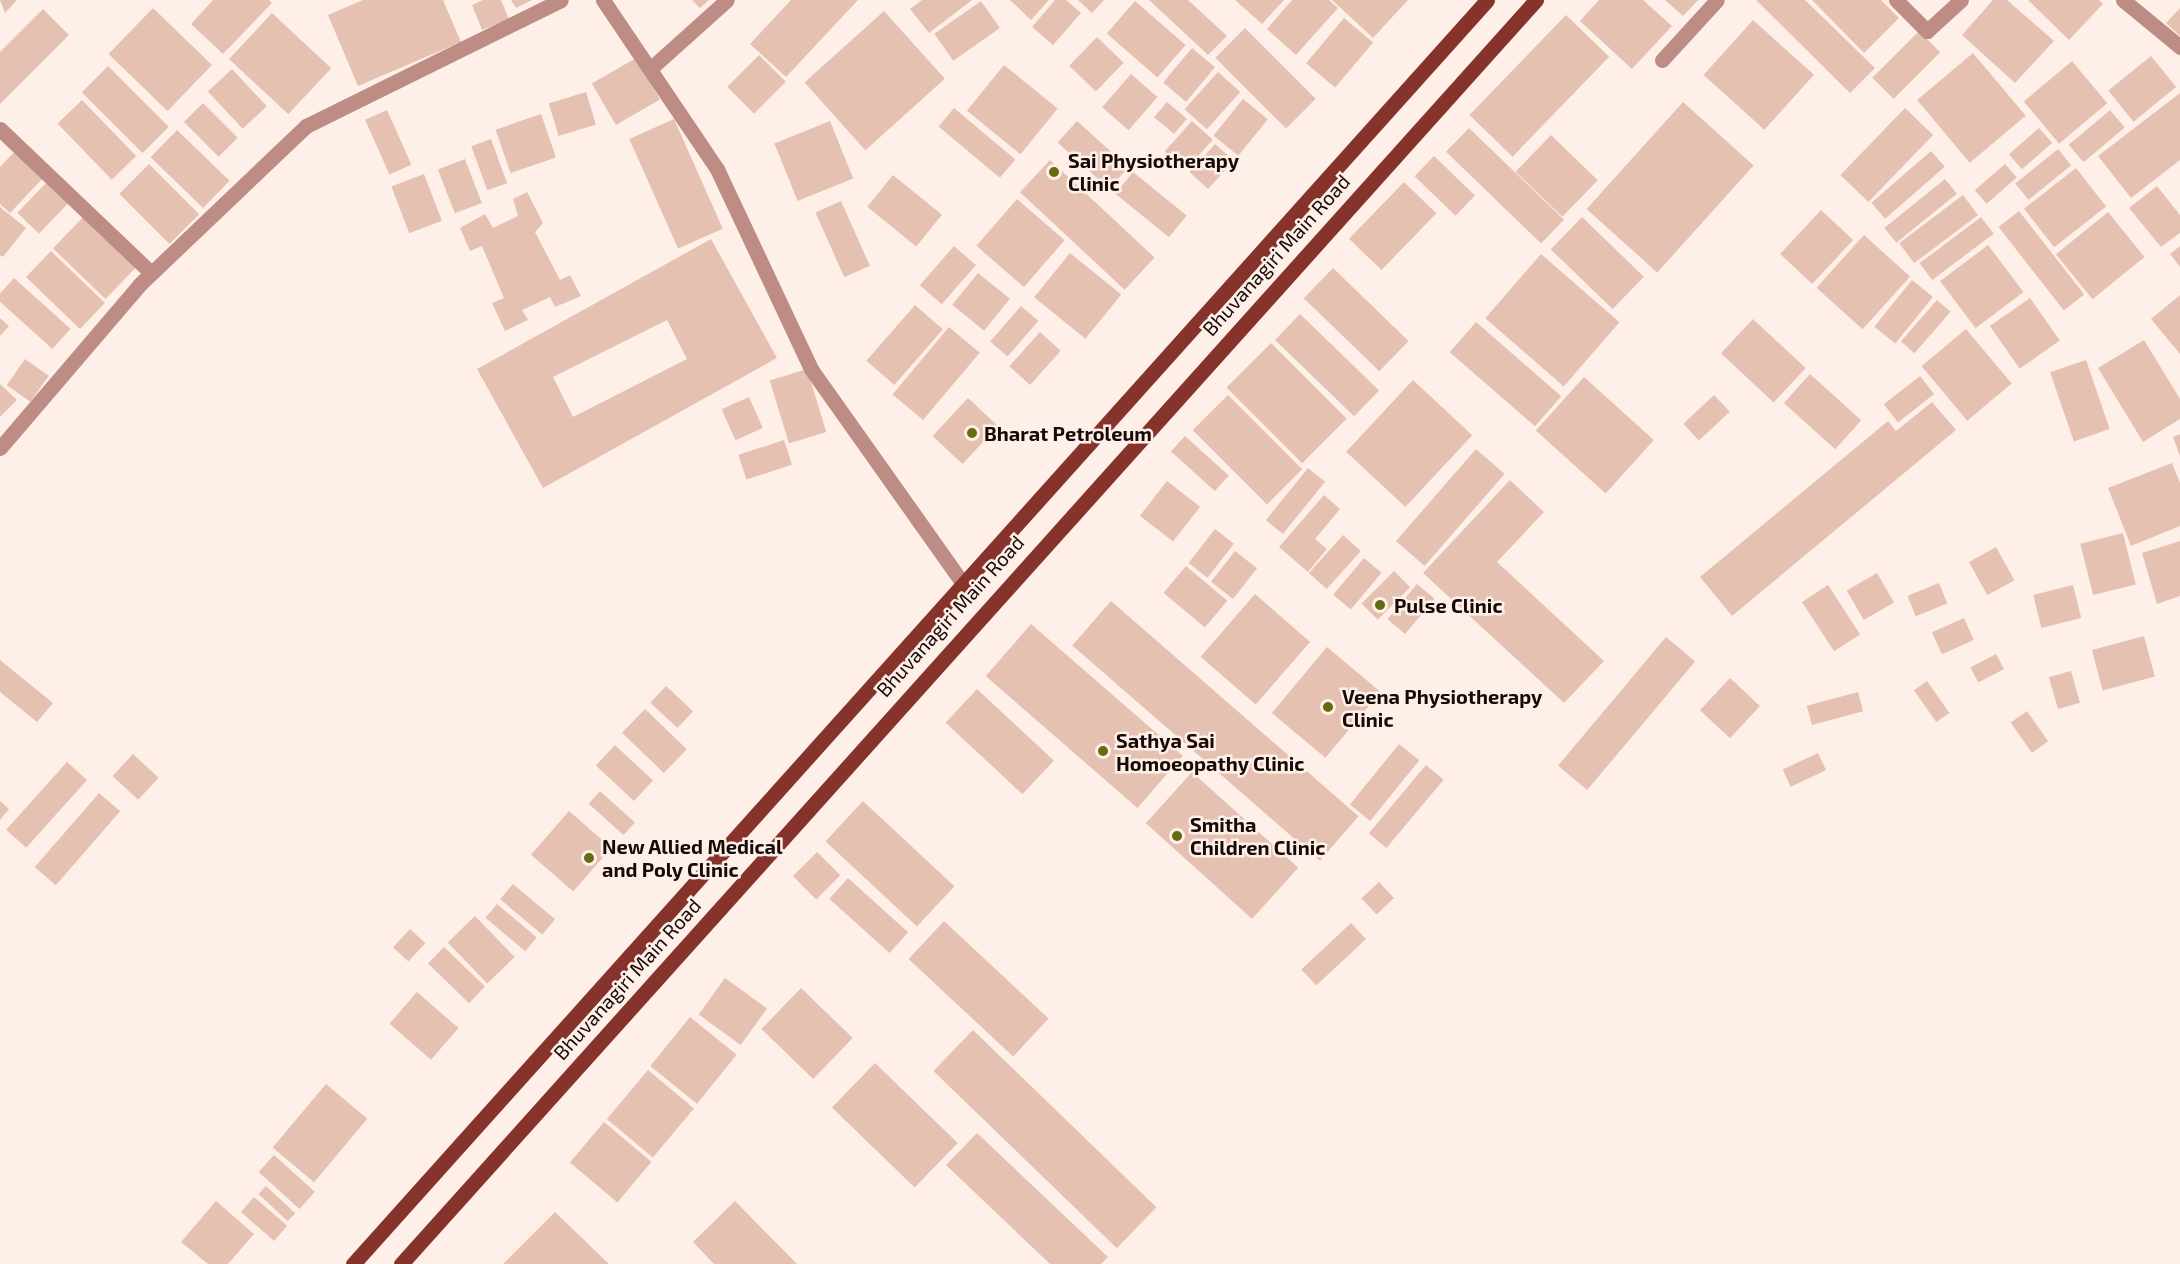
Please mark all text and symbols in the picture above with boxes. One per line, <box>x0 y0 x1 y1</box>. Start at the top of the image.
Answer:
place label: Sai Physiotherapy Clinic <box>1068 148 1239 195</box>
marker: Sai Physiotherapy Clinic <box>1045 163 1063 181</box>
street label: Bhuvanagiri Main Road <box>1197 169 1355 341</box>
place label: Bharat Petroleum <box>984 421 1152 445</box>
marker: Bharat Petroleum <box>965 426 979 440</box>
street label: Bhuvanagiri Main Road <box>871 530 1029 702</box>
place label: Pulse Clinic <box>1394 593 1503 617</box>
marker: Pulse Clinic <box>1371 596 1389 614</box>
place label: Veena Physiotherapy Clinic <box>1342 684 1542 731</box>
marker: Veena Physiotherapy Clinic <box>1319 698 1337 716</box>
place label: Sathya Sai Homoeopathy Clinic <box>1116 728 1305 775</box>
marker: Sathya Sai Homoeopathy Clinic <box>1094 742 1112 760</box>
place label: Smitha Children Clinic <box>1190 813 1325 860</box>
marker: Smitha Children Clinic <box>1168 827 1186 845</box>
place label: New Allied Medical and Poly Clinic <box>602 834 783 881</box>
marker: New Allied Medical and Poly Clinic <box>580 849 598 867</box>
street label: Bhuvanagiri Main Road <box>548 893 706 1065</box>

